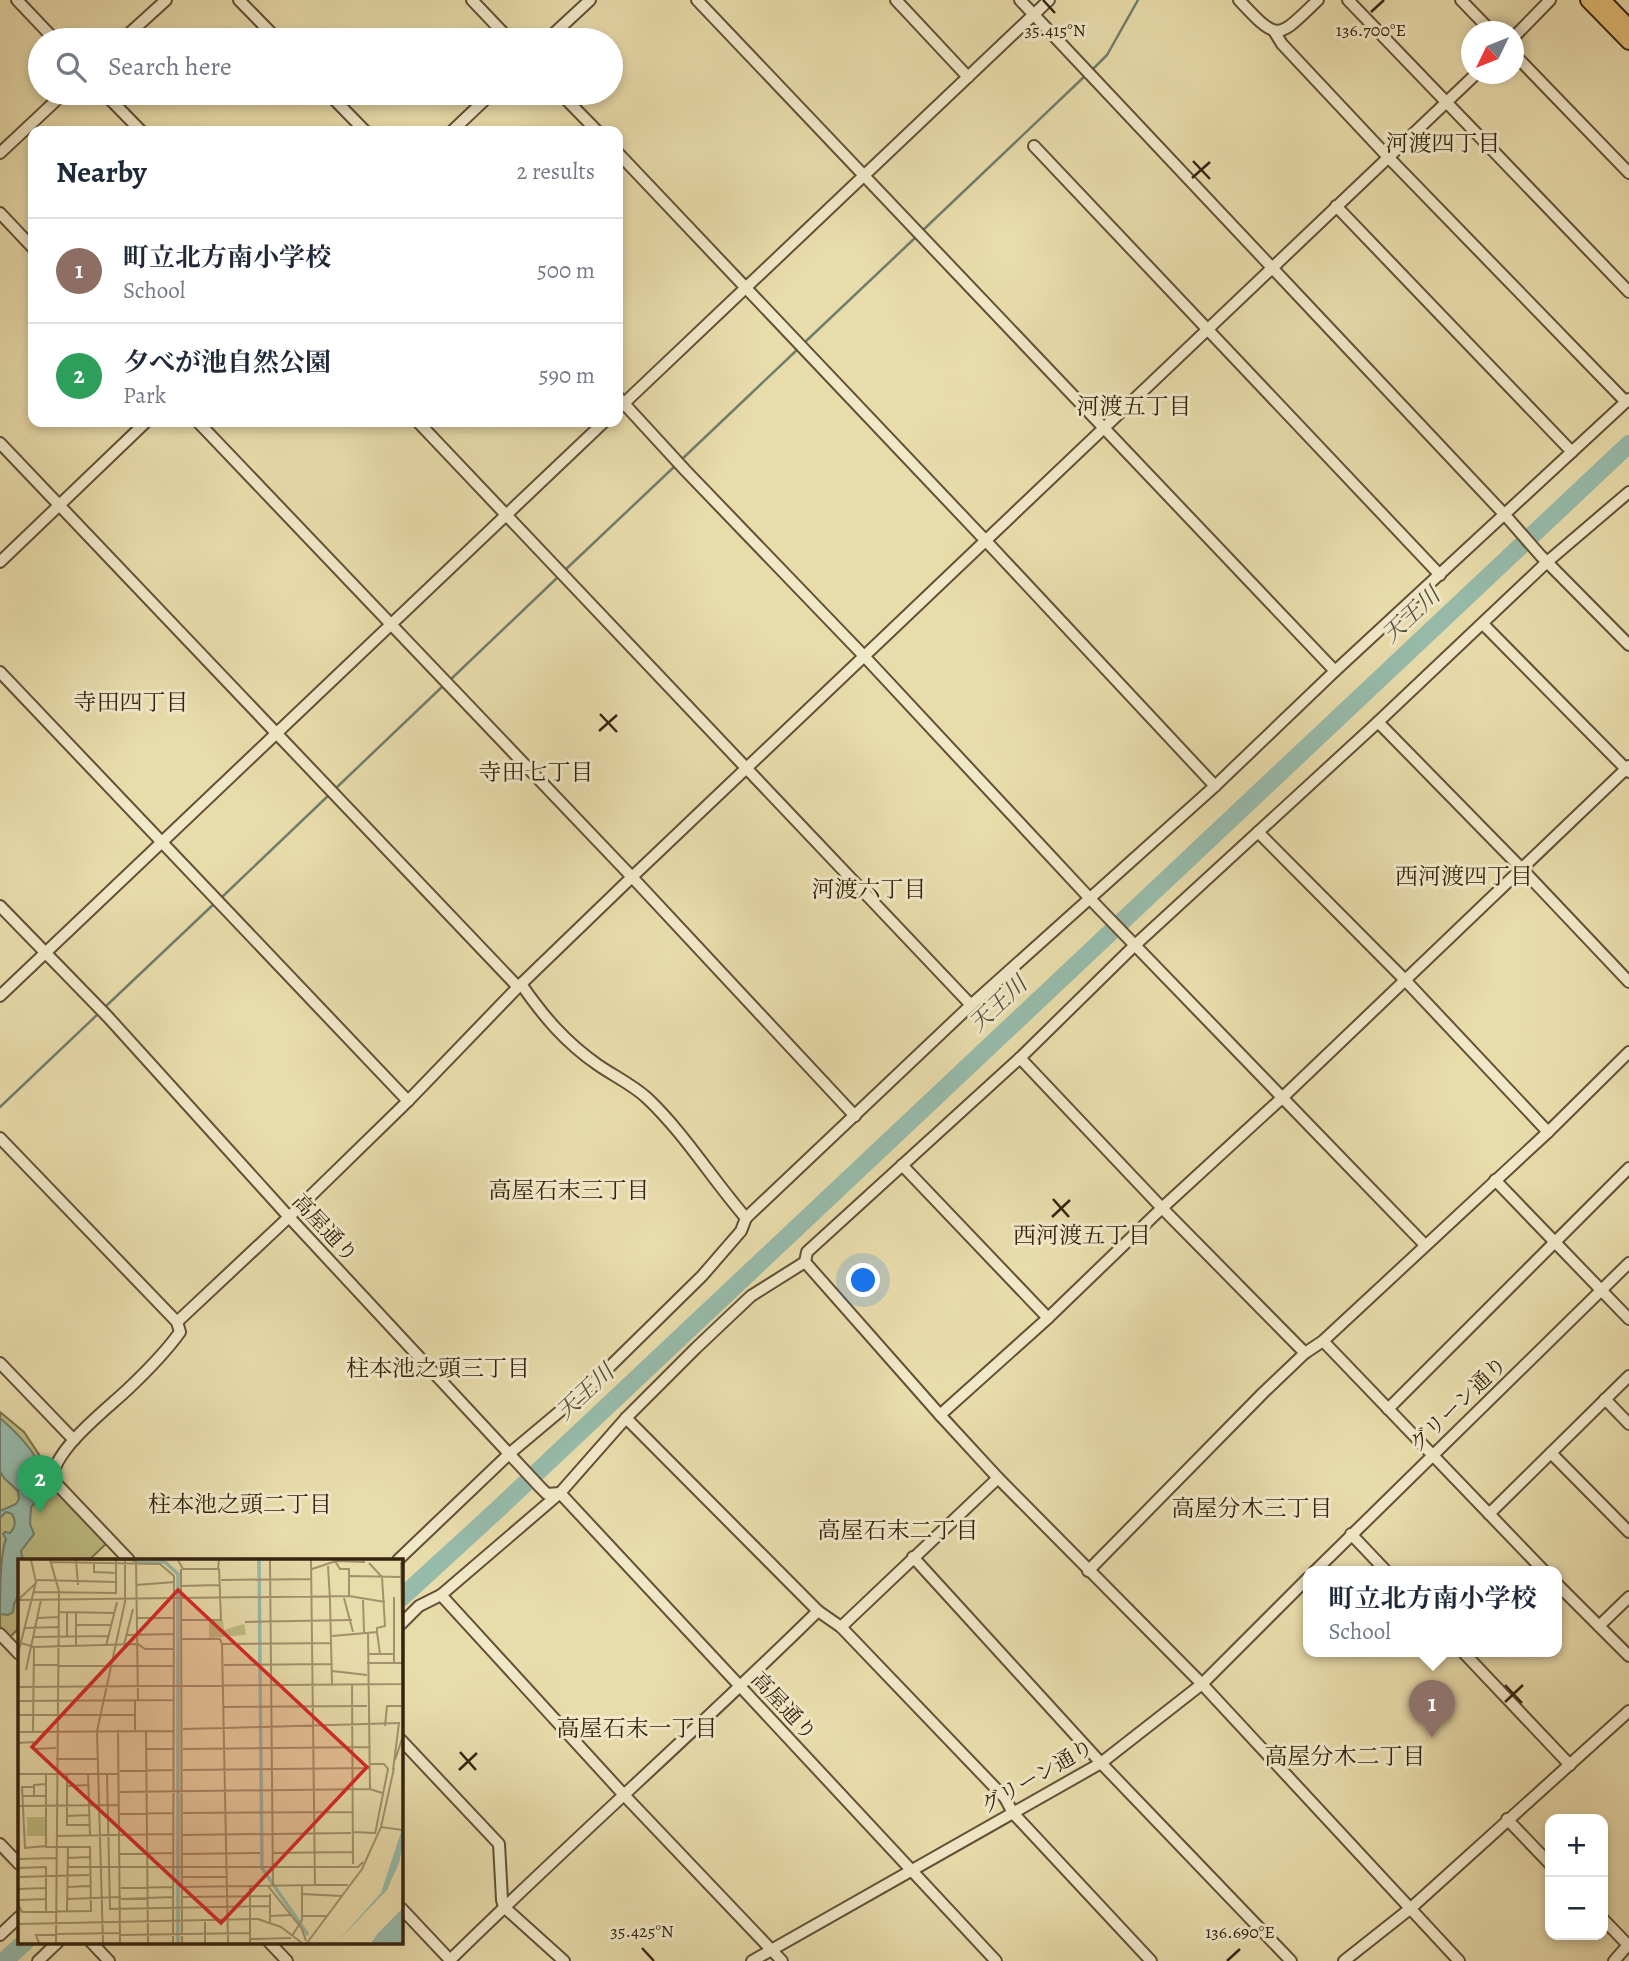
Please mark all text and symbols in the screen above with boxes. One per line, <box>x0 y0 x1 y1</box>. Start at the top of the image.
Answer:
text: 35.415°N <box>1024 18 1086 42</box>
text: 136.700°E <box>1336 18 1406 42</box>
north arrow <box>1461 21 1524 84</box>
search box <box>28 28 623 105</box>
icon: search <box>52 48 90 86</box>
text: Search here <box>108 49 232 84</box>
district label: 河渡四丁目 <box>1386 128 1501 159</box>
text: Nearby <box>56 152 147 192</box>
text: 2 results <box>517 156 595 187</box>
text: 町立北方南小学校 <box>123 240 331 275</box>
text: 1 <box>75 255 83 286</box>
text: 500 m <box>537 255 595 286</box>
text: School <box>123 275 185 306</box>
text: 夕べが池自然公園 <box>123 345 331 380</box>
text: 2 <box>73 360 85 391</box>
text: 590 m <box>539 360 595 391</box>
text: Park <box>123 380 166 411</box>
district label: 河渡五丁目 <box>1077 391 1192 422</box>
water label: 天王川 <box>1375 578 1449 650</box>
district label: 寺田四丁目 <box>74 687 189 718</box>
district label: 寺田七丁目 <box>479 757 594 788</box>
district label: 西河渡四丁目 <box>1395 861 1533 892</box>
district label: 河渡六丁目 <box>812 874 927 905</box>
water label: 天王川 <box>962 967 1036 1039</box>
district label: 高屋石末三丁目 <box>489 1175 650 1206</box>
street label: 高屋通り <box>286 1188 364 1268</box>
district label: 西河渡五丁目 <box>1013 1220 1151 1251</box>
your location <box>846 1263 880 1297</box>
street label: グリーン通り <box>1403 1350 1513 1458</box>
district label: 柱本池之頭三丁目 <box>346 1353 530 1384</box>
water label: 天王川 <box>549 1355 623 1427</box>
pin: 2 <box>17 1455 63 1513</box>
district label: 柱本池之頭二丁目 <box>148 1489 332 1520</box>
district label: 高屋分木三丁目 <box>1172 1493 1333 1524</box>
district label: 高屋石末二丁目 <box>818 1515 979 1546</box>
inset map <box>18 1559 402 1944</box>
popup <box>1303 1566 1562 1657</box>
text: 町立北方南小学校 <box>1328 1581 1537 1616</box>
text: School <box>1328 1616 1391 1647</box>
street label: 高屋通り <box>745 1666 823 1746</box>
pin: 1 <box>1409 1680 1455 1738</box>
district label: 高屋石末一丁目 <box>557 1713 718 1744</box>
street label: グリーン通り <box>976 1732 1098 1820</box>
district label: 高屋分木二丁目 <box>1265 1741 1426 1772</box>
map controls <box>1545 1814 1608 1940</box>
button: + <box>1545 1814 1608 1877</box>
button: − <box>1545 1877 1608 1940</box>
text: 35.425°N <box>610 1919 674 1943</box>
text: 136.690°E <box>1205 1920 1275 1944</box>

